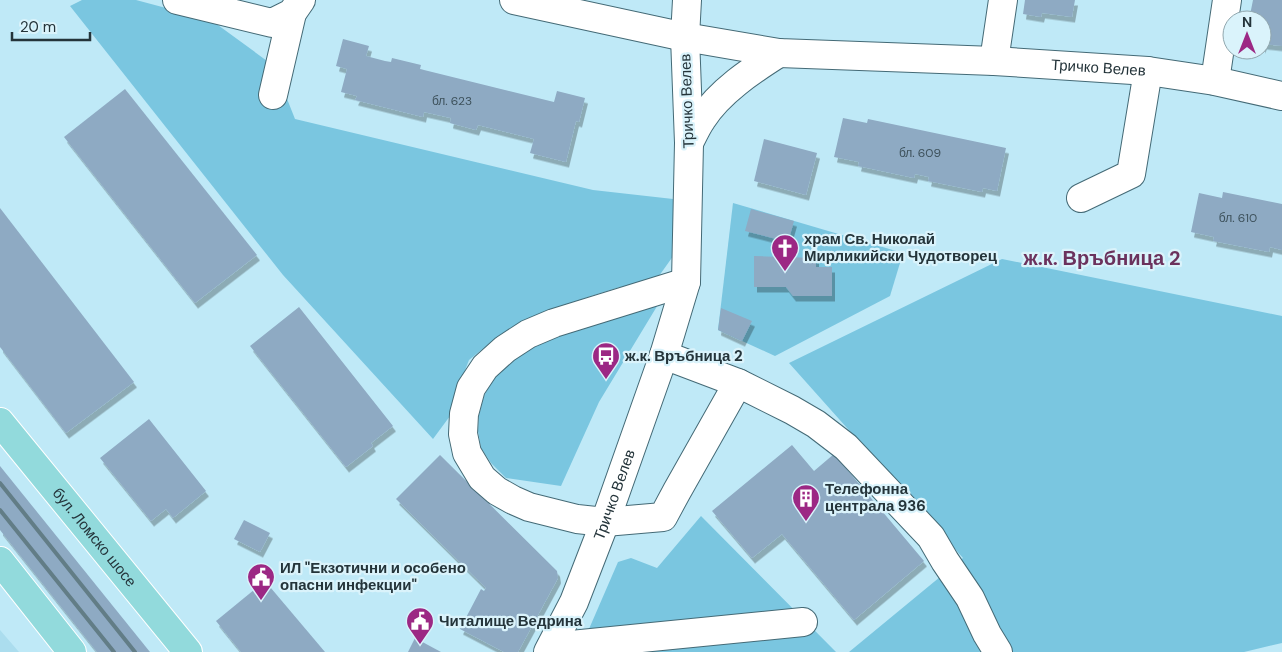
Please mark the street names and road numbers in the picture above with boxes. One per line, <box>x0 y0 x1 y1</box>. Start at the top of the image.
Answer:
street label: Тричко Велев <box>675 53 699 149</box>
street label: Тричко Велев <box>1050 55 1146 81</box>
street label: Тричко Велев <box>589 447 640 543</box>
street label: бул. Ломско шосе <box>48 484 141 591</box>

